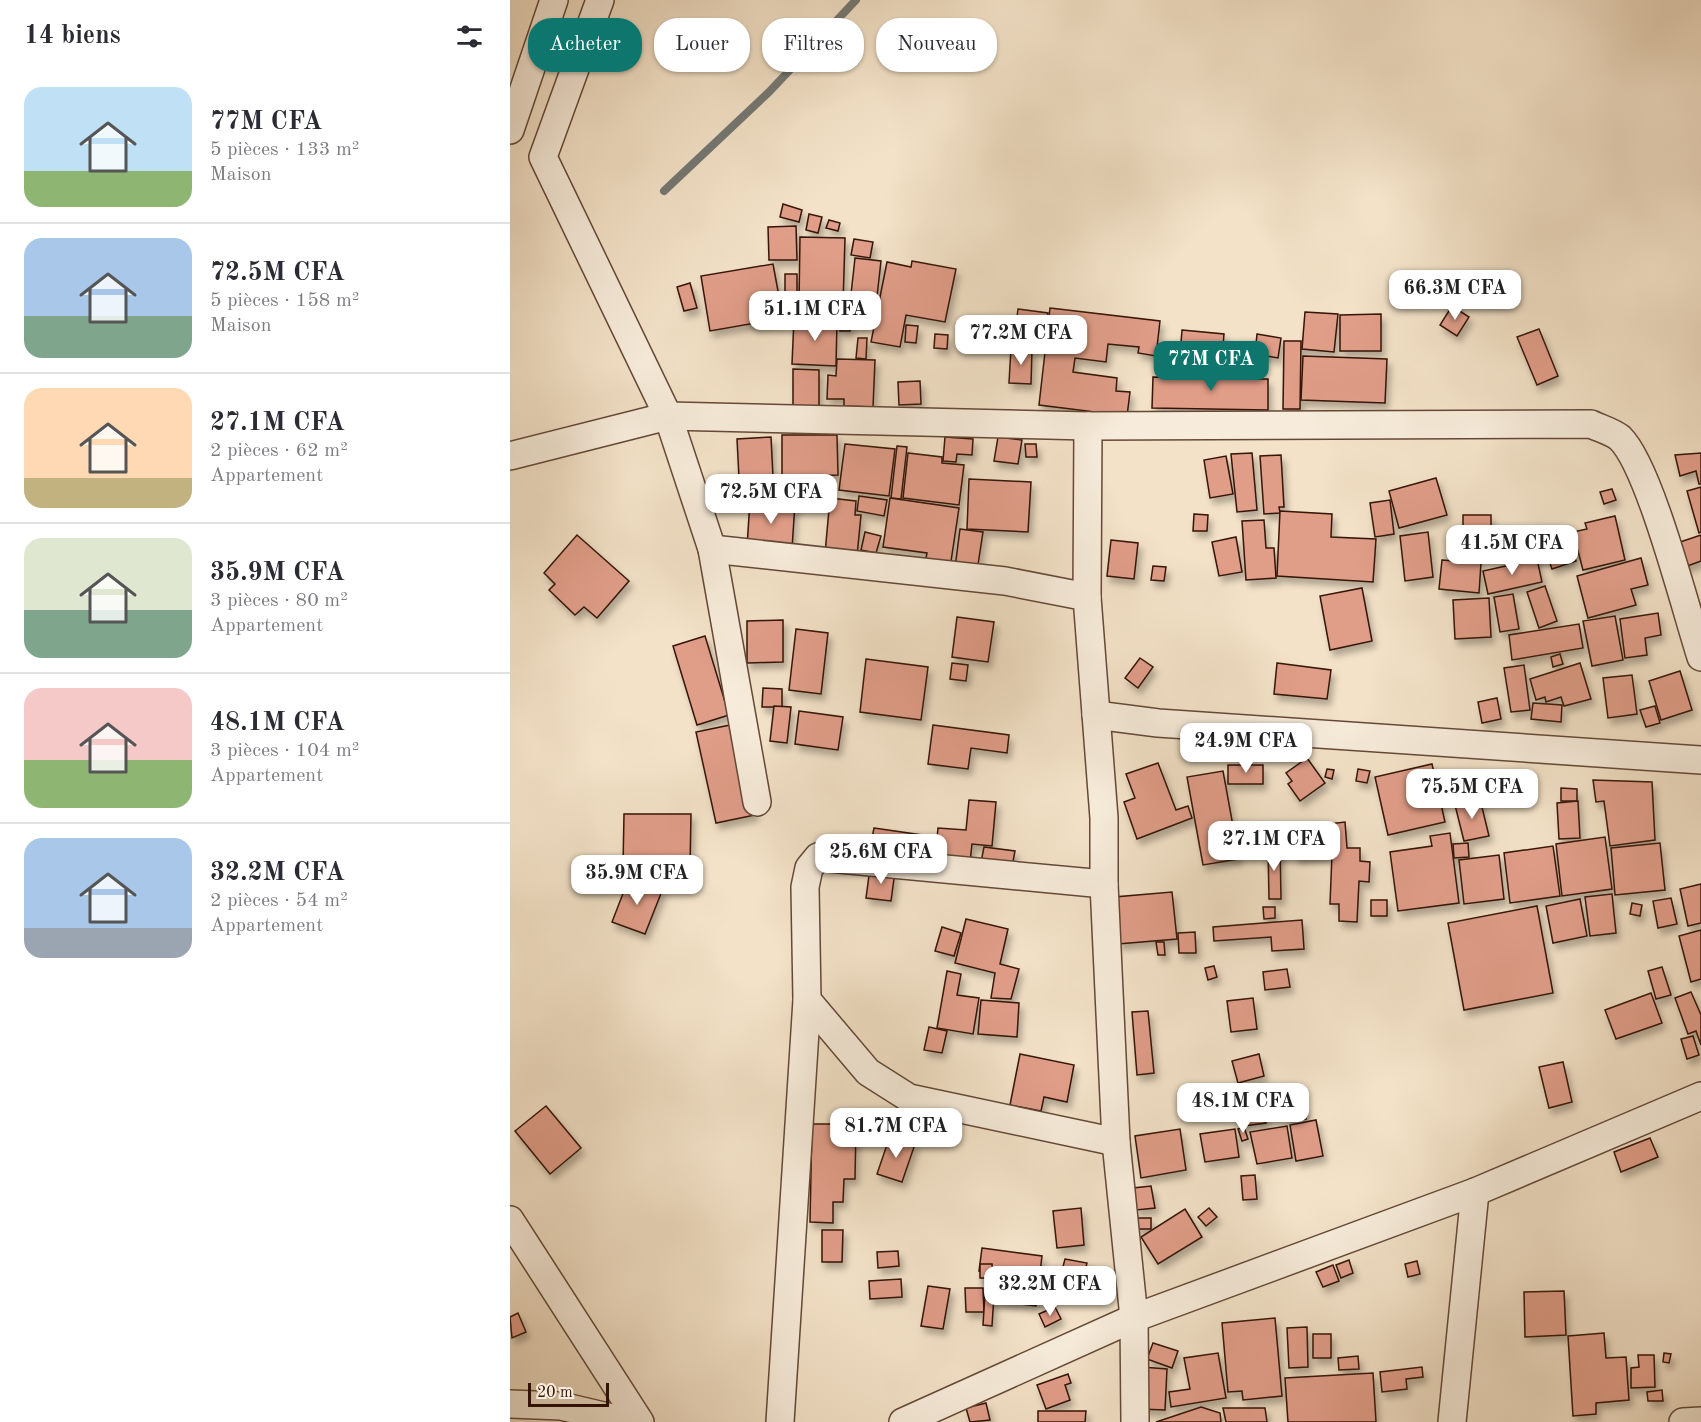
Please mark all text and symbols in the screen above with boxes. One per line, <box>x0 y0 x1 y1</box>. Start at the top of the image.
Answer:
chip: Acheter <box>528 18 642 72</box>
chip: Louer <box>654 18 750 72</box>
chip: Filtres <box>762 18 864 72</box>
chip: Nouveau <box>876 18 997 72</box>
icon: filters <box>453 20 486 53</box>
text: 14 biens <box>24 23 121 49</box>
text: 77M CFA <box>210 109 322 135</box>
icon: home <box>72 111 144 183</box>
text: 5 pièces · 133 m² <box>210 140 359 160</box>
text: Maison <box>210 165 271 185</box>
text: 72.5M CFA <box>210 260 345 286</box>
icon: home <box>72 262 144 334</box>
pin: 66.3M CFA <box>1386 270 1524 321</box>
text: 66.3M CFA <box>1403 279 1507 299</box>
text: 5 pièces · 158 m² <box>210 291 359 311</box>
pin: 51.1M CFA <box>746 291 884 342</box>
text: 51.1M CFA <box>763 300 867 320</box>
pin: 77.2M CFA <box>952 315 1090 366</box>
text: Maison <box>210 316 271 336</box>
text: 77.2M CFA <box>969 324 1073 344</box>
pin: 77M CFA <box>1156 341 1266 392</box>
text: 77M CFA <box>1168 350 1254 370</box>
text: 27.1M CFA <box>210 410 345 436</box>
icon: home <box>72 412 144 484</box>
text: 2 pièces · 62 m² <box>210 441 348 461</box>
text: Appartement <box>210 466 323 486</box>
pin: 72.5M CFA <box>702 474 840 525</box>
text: 72.5M CFA <box>719 483 823 503</box>
pin: 41.5M CFA <box>1443 525 1581 576</box>
text: 41.5M CFA <box>1460 534 1564 554</box>
text: 35.9M CFA <box>210 560 345 586</box>
icon: home <box>72 562 144 634</box>
text: 3 pièces · 80 m² <box>210 591 348 611</box>
text: Appartement <box>210 616 323 636</box>
text: 48.1M CFA <box>210 710 345 736</box>
icon: home <box>72 712 144 784</box>
pin: 24.9M CFA <box>1177 723 1315 774</box>
text: 24.9M CFA <box>1194 732 1298 752</box>
text: 3 pièces · 104 m² <box>210 741 359 761</box>
text: Appartement <box>210 766 323 786</box>
pin: 75.5M CFA <box>1403 769 1541 820</box>
text: 75.5M CFA <box>1420 778 1524 798</box>
pin: 27.1M CFA <box>1205 821 1343 872</box>
text: 27.1M CFA <box>1222 830 1326 850</box>
pin: 25.6M CFA <box>812 834 950 885</box>
text: 25.6M CFA <box>829 843 933 863</box>
pin: 35.9M CFA <box>568 855 706 906</box>
text: 32.2M CFA <box>210 860 345 886</box>
icon: home <box>72 862 144 934</box>
text: 35.9M CFA <box>585 864 689 884</box>
text: 2 pièces · 54 m² <box>210 891 348 911</box>
text: Appartement <box>210 916 323 936</box>
pin: 48.1M CFA <box>1174 1083 1312 1134</box>
text: 48.1M CFA <box>1191 1092 1295 1112</box>
pin: 81.7M CFA <box>827 1108 965 1159</box>
text: 81.7M CFA <box>844 1117 948 1137</box>
pin: 32.2M CFA <box>981 1266 1119 1317</box>
text: 32.2M CFA <box>998 1275 1102 1295</box>
scale bar <box>528 1380 609 1408</box>
text: 20 m <box>537 1385 573 1401</box>

